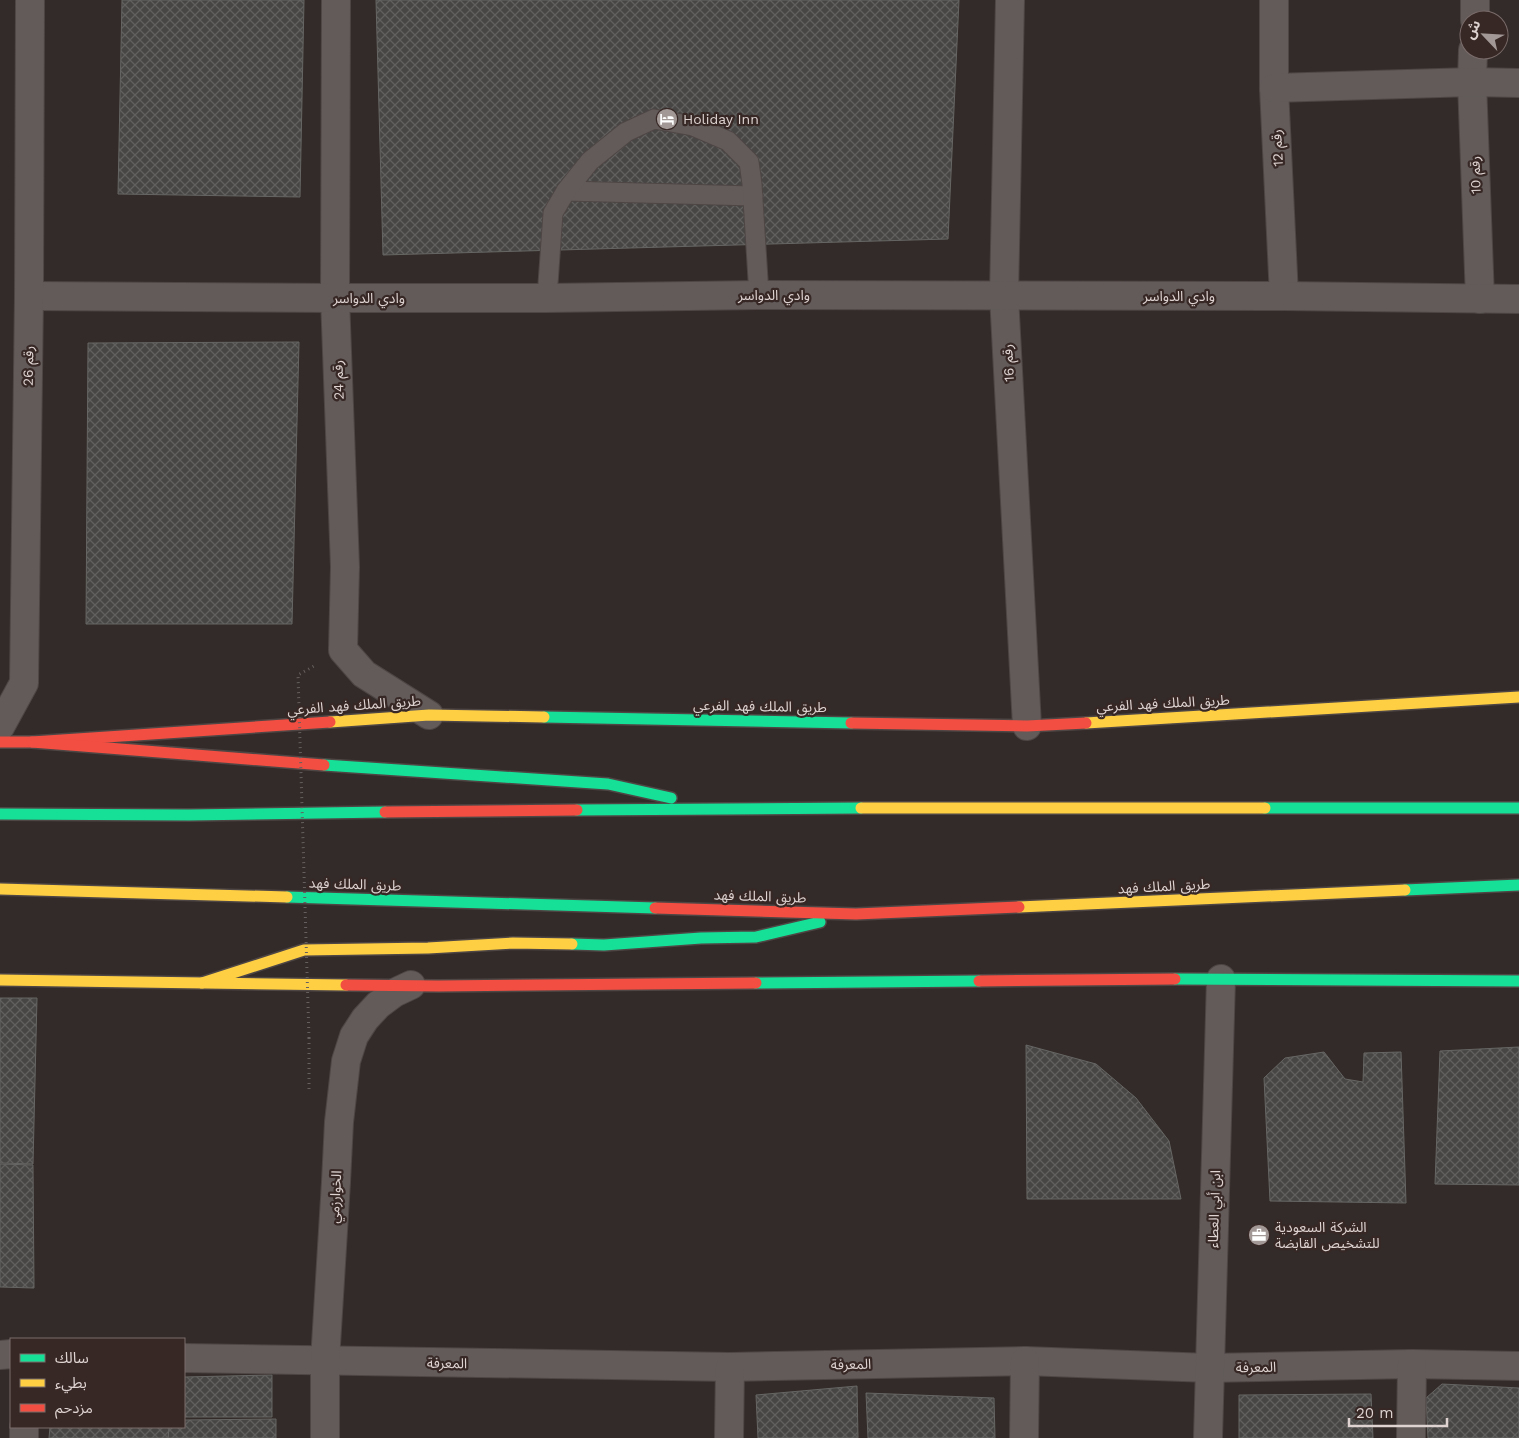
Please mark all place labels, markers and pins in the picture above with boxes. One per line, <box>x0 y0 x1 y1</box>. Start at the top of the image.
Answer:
hotel icon: Holiday Inn <box>655 107 679 131</box>
place label: Holiday Inn <box>683 111 759 127</box>
place label: الشركة السعودية للتشخيص القابضة <box>1275 1219 1380 1252</box>
office icon: الشركة السعودية للتشخيص القابضة <box>1247 1223 1271 1247</box>

